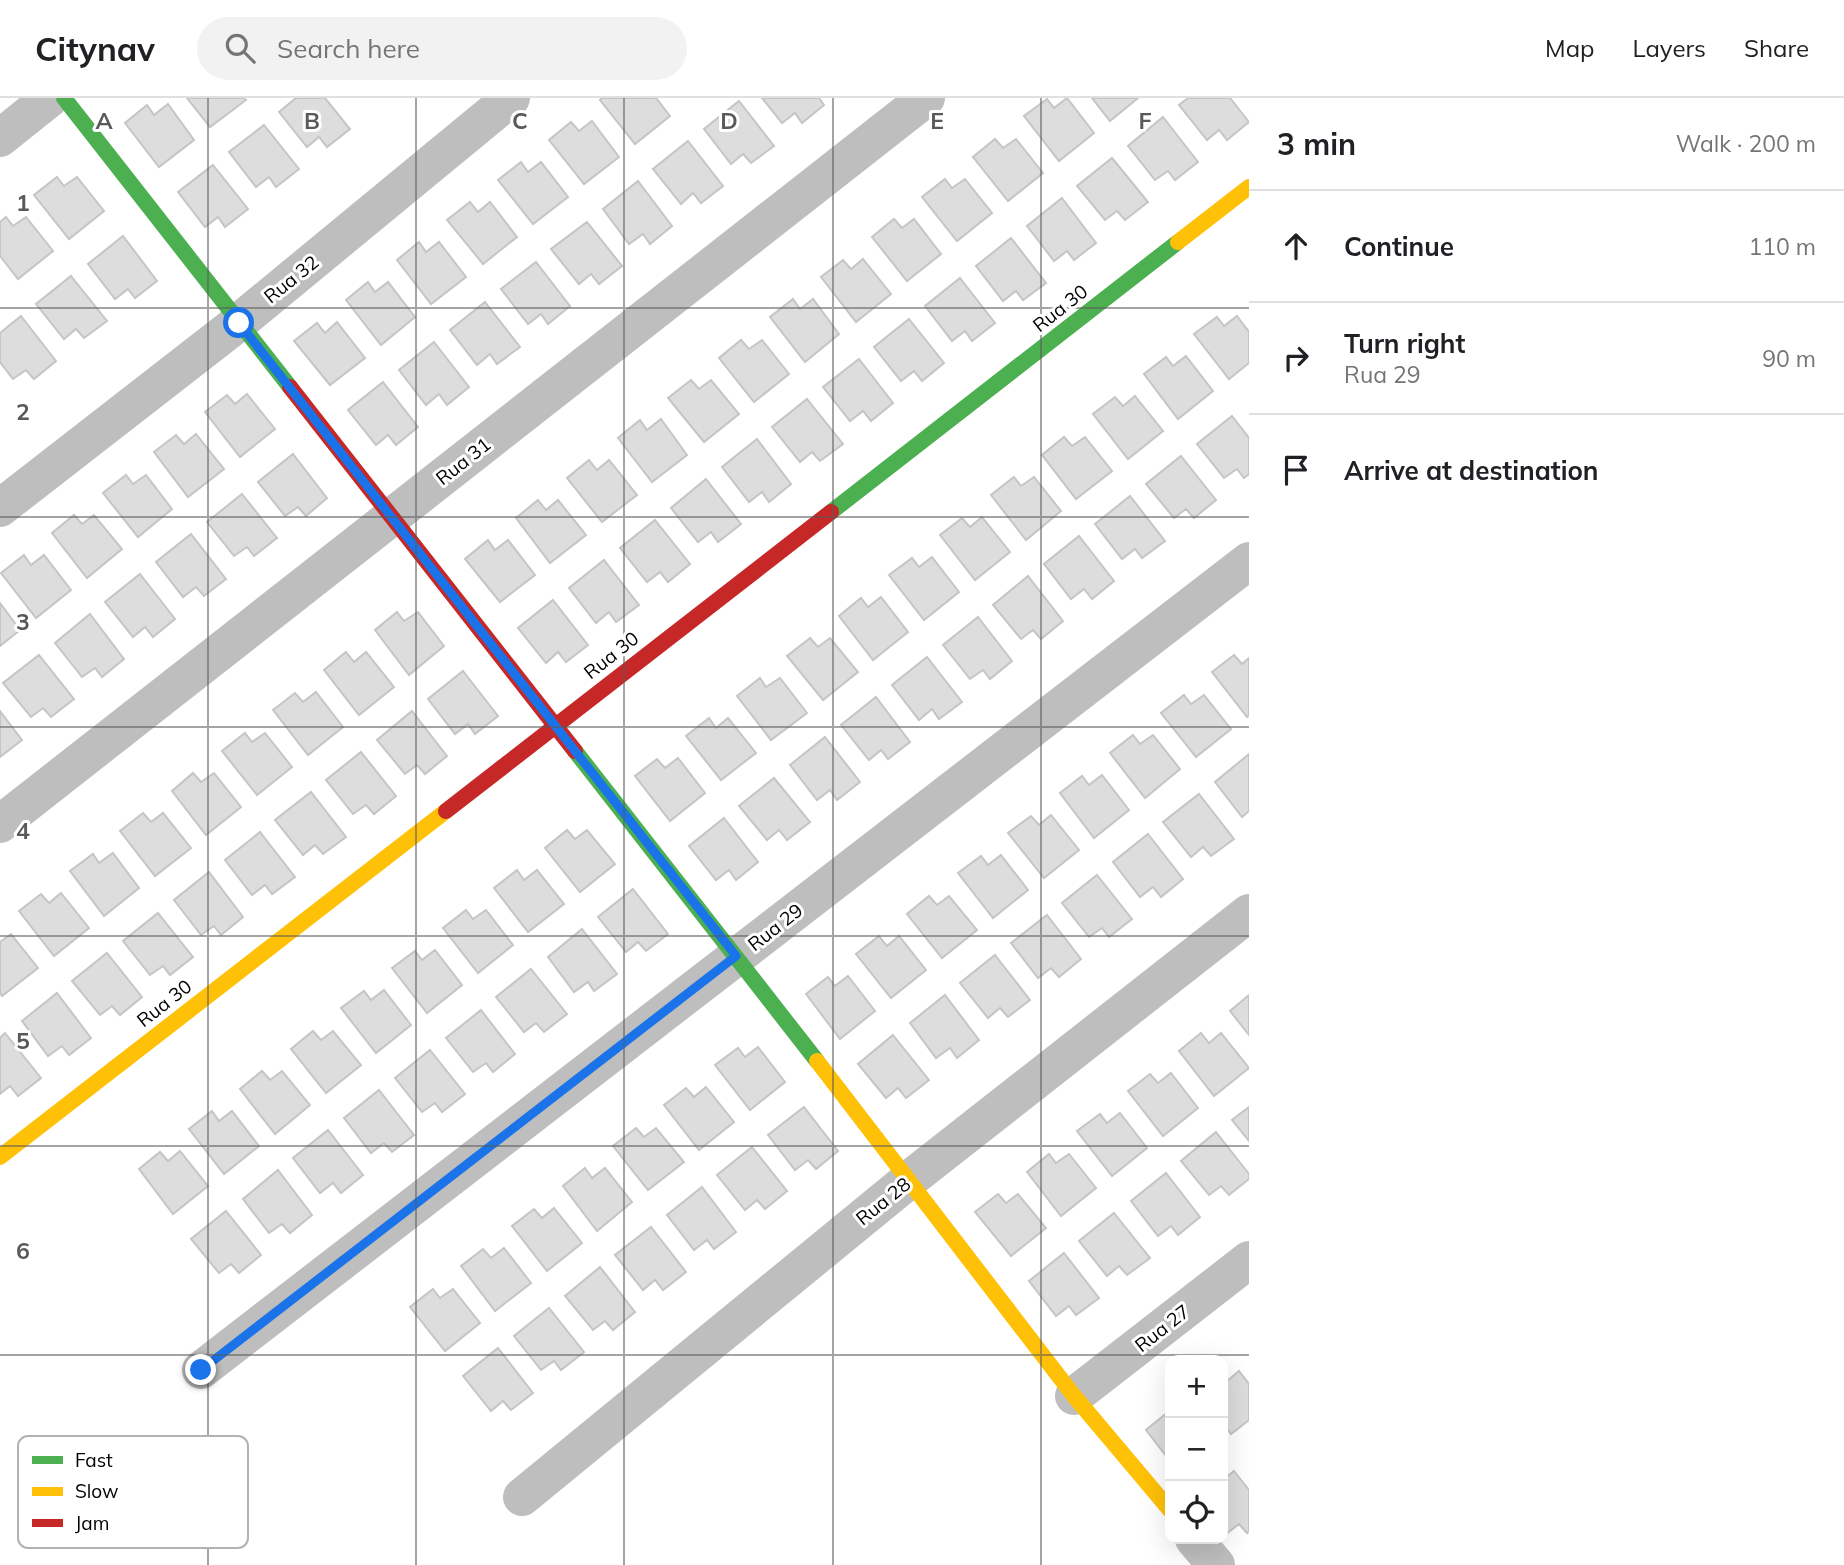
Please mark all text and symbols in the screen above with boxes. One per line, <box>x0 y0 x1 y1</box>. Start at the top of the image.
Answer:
search box <box>197 17 687 80</box>
text: Citynav <box>35 28 155 69</box>
icon: search <box>221 29 259 67</box>
text: Search here <box>277 32 420 65</box>
text: Map <box>1545 33 1594 63</box>
text: Layers <box>1632 33 1706 63</box>
text: Share <box>1744 33 1809 63</box>
text: A <box>95 106 113 135</box>
text: B <box>304 106 320 135</box>
text: C <box>512 106 528 135</box>
text: D <box>720 106 738 135</box>
text: E <box>930 106 944 135</box>
text: F <box>1138 106 1152 135</box>
text: 3 min <box>1277 125 1356 163</box>
text: Walk · 200 m <box>1676 129 1816 158</box>
text: 1 <box>16 188 30 217</box>
icon: ahead <box>1277 227 1315 265</box>
text: Continue <box>1344 230 1454 263</box>
text: 110 m <box>1748 232 1816 261</box>
street label: Rua 32 <box>259 250 323 308</box>
street label: Rua 30 <box>1028 279 1092 337</box>
route start <box>223 307 254 338</box>
text: Turn right <box>1344 327 1465 360</box>
icon: right <box>1277 339 1315 377</box>
text: 90 m <box>1762 344 1816 373</box>
text: Rua 29 <box>1344 360 1421 389</box>
text: 2 <box>16 397 30 426</box>
street label: Rua 31 <box>431 432 495 490</box>
icon: arrive <box>1277 451 1315 489</box>
text: Arrive at destination <box>1344 454 1599 487</box>
text: 3 <box>16 607 30 636</box>
street label: Rua 30 <box>579 626 643 684</box>
text: 4 <box>16 816 30 845</box>
street label: Rua 29 <box>743 898 807 956</box>
street label: Rua 30 <box>132 974 196 1032</box>
text: 5 <box>16 1026 30 1055</box>
street label: Rua 28 <box>851 1172 915 1230</box>
text: 6 <box>16 1236 30 1265</box>
street label: Rua 27 <box>1130 1299 1194 1357</box>
route end <box>185 1354 216 1385</box>
map controls <box>1165 1355 1228 1544</box>
button: + <box>1165 1355 1228 1418</box>
button: − <box>1165 1418 1228 1481</box>
legend <box>18 1436 248 1548</box>
text: Fast <box>75 1448 113 1472</box>
text: Slow <box>75 1479 119 1503</box>
button: locate <box>1165 1481 1228 1544</box>
text: Jam <box>75 1511 109 1535</box>

